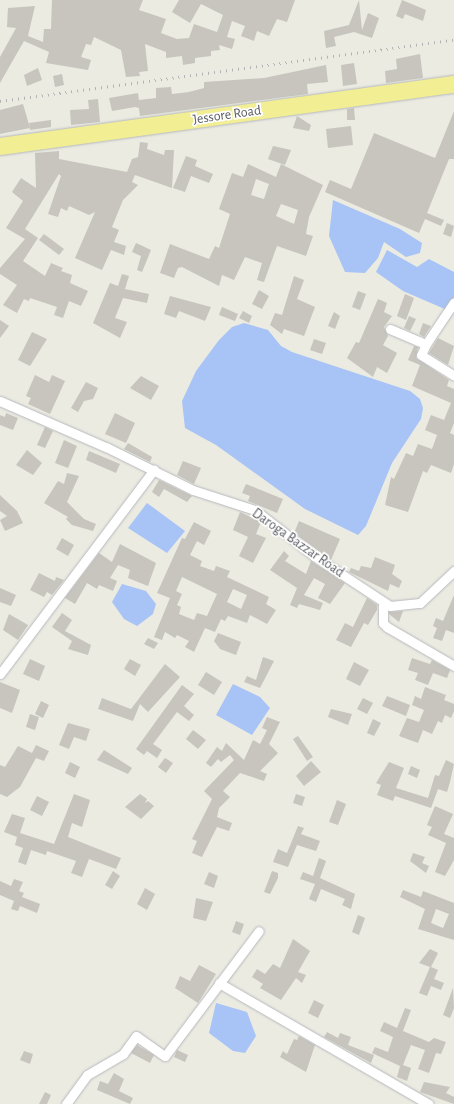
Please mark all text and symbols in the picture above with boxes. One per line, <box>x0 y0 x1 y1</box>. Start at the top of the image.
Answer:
street label: Jessore Road <box>192 102 262 128</box>
street label: Daroga Bazzar Road <box>249 505 347 581</box>

